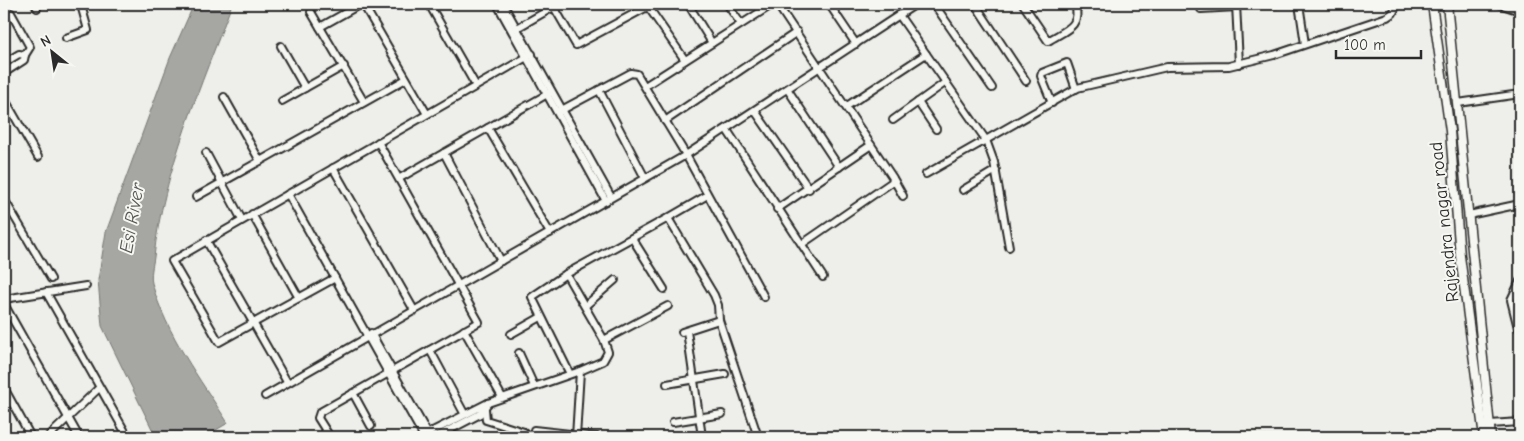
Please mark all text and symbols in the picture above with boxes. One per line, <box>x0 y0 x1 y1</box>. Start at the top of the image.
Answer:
north arrow <box>28 28 78 78</box>
scale bar <box>1336 28 1422 60</box>
text: N <box>38 32 54 51</box>
text: 100 m <box>1344 36 1386 54</box>
street label: Rajendra nagar road <box>1426 141 1463 303</box>
water label: Esi River <box>115 180 149 255</box>

